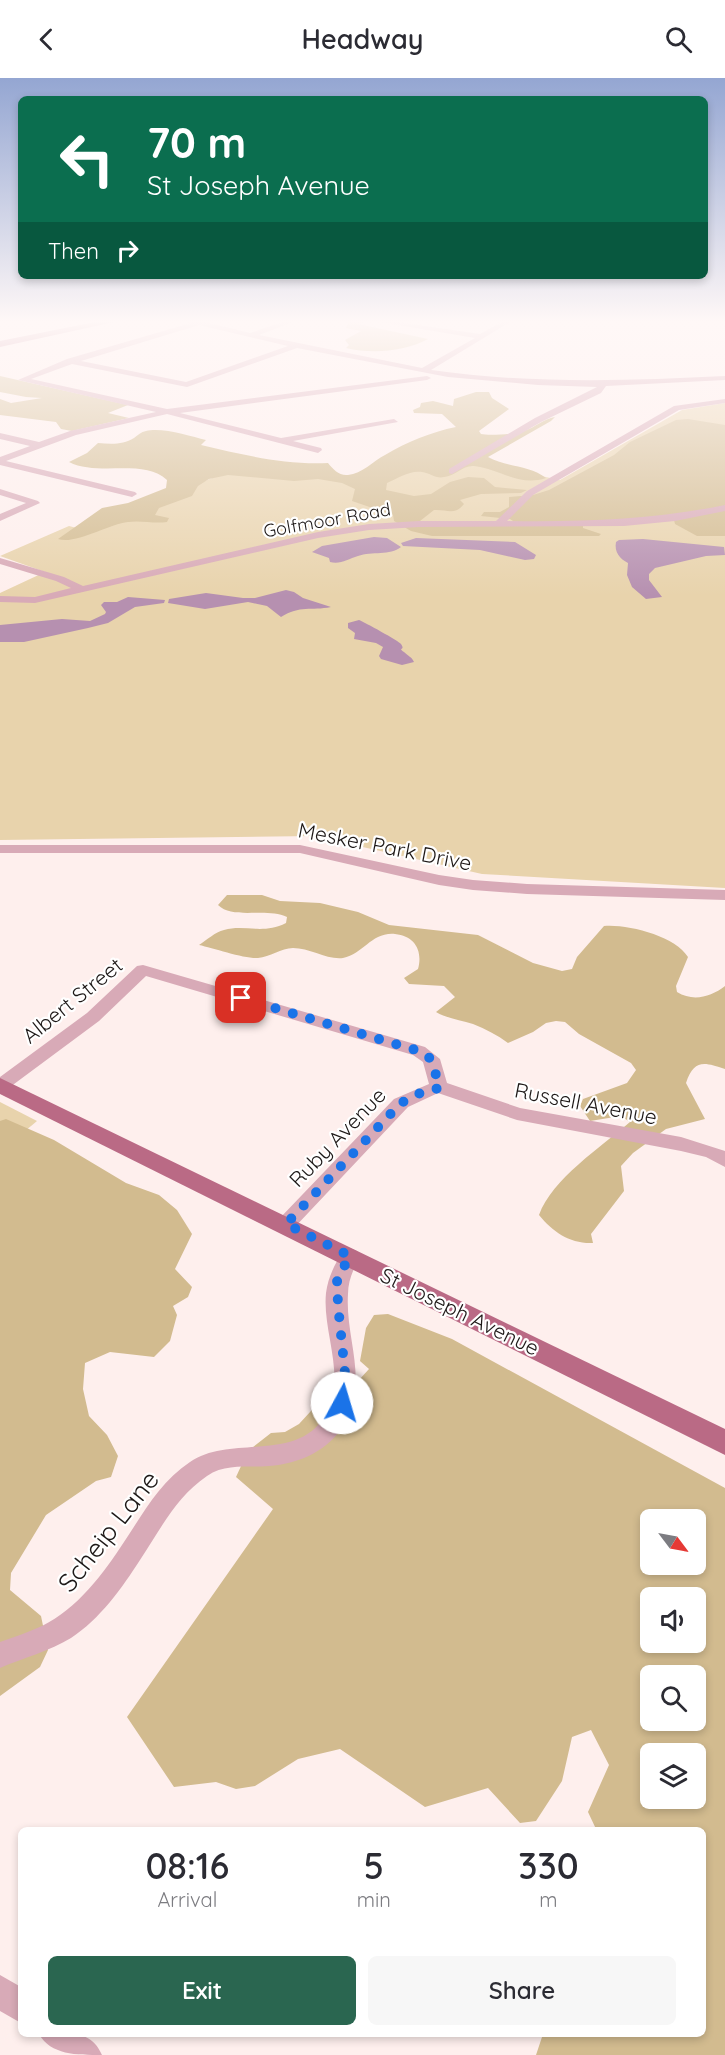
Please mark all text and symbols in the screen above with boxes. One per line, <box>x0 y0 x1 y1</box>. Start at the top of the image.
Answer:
text: Headway <box>302 22 423 56</box>
icon: back <box>30 23 63 56</box>
icon: search <box>662 23 695 56</box>
text: 70 m <box>147 116 246 169</box>
icon: left <box>48 120 126 198</box>
text: St Joseph Avenue <box>147 168 370 202</box>
icon: right <box>111 234 144 267</box>
text: Then <box>48 237 99 265</box>
street label: Golfmoor Road <box>262 498 392 542</box>
street label: Mesker Park Drive <box>296 816 474 876</box>
street label: Albert Street <box>17 952 127 1048</box>
pin <box>215 972 266 1023</box>
icon: arrive <box>224 981 257 1014</box>
street label: Russell Avenue <box>513 1076 659 1130</box>
street label: Ruby Avenue <box>283 1082 391 1192</box>
street label: St Joseph Avenue <box>376 1261 544 1361</box>
position arrow <box>310 1371 374 1435</box>
street label: Scheip Lane <box>50 1464 166 1598</box>
north arrow <box>640 1509 706 1575</box>
map controls <box>640 1509 706 1809</box>
button: sound <box>640 1587 706 1653</box>
button: search <box>640 1665 706 1731</box>
button: layers <box>640 1743 706 1809</box>
text: 08:16 <box>145 1843 229 1888</box>
text: 5 <box>364 1843 384 1888</box>
text: 330 <box>518 1843 579 1888</box>
text: Arrival <box>157 1887 217 1912</box>
text: min <box>357 1887 391 1912</box>
text: m <box>539 1887 558 1912</box>
button: Exit <box>48 1956 356 2025</box>
button: Share <box>368 1956 676 2025</box>

